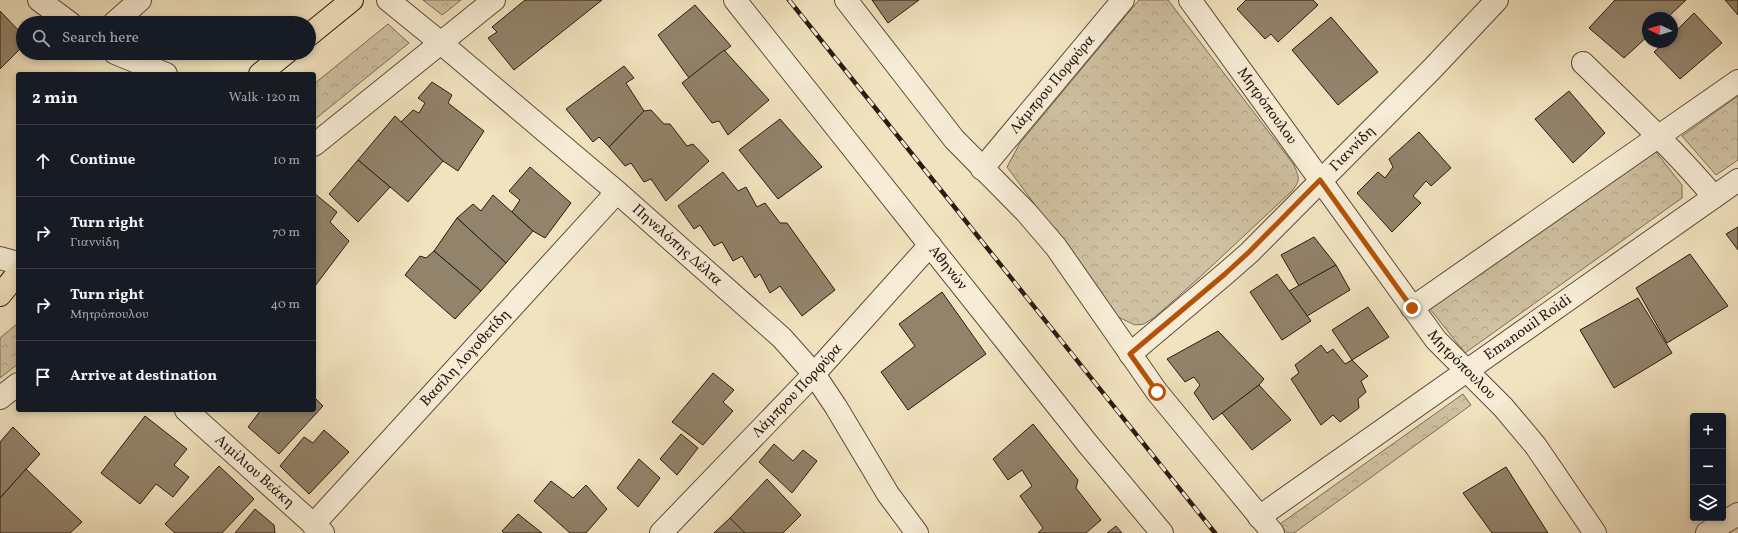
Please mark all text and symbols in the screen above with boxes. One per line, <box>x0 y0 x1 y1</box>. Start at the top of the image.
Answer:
north arrow <box>1642 12 1678 48</box>
search box <box>16 16 316 60</box>
icon: search <box>30 27 52 49</box>
text: Search here <box>62 28 139 49</box>
street label: Λάμπρου Πορφύρα <box>1005 31 1100 139</box>
street label: Μητρόπουλου <box>1232 63 1302 149</box>
text: 2 min <box>32 87 78 110</box>
text: Walk · 120 m <box>229 89 300 107</box>
street label: Γιαννίδη <box>1325 121 1380 177</box>
icon: ahead <box>32 150 54 172</box>
text: Continue <box>70 150 135 171</box>
text: 10 m <box>273 152 300 170</box>
street label: Πηνελόπης Δέλτα <box>627 199 727 291</box>
text: Turn right <box>70 213 144 234</box>
icon: right <box>32 222 54 244</box>
text: 70 m <box>272 224 300 242</box>
text: Γιαννίδη <box>70 234 120 252</box>
street label: Αθηνών <box>923 241 972 295</box>
text: Turn right <box>70 285 144 306</box>
street label: Emanouil Roidi <box>1480 290 1576 366</box>
icon: right <box>32 294 54 316</box>
text: 40 m <box>271 296 300 314</box>
route end <box>1403 299 1421 317</box>
street label: Βασίλη Λογοθετίδη <box>415 305 515 411</box>
text: Μητρόπουλου <box>70 306 148 324</box>
street label: Μητρόπουλου <box>1422 326 1500 404</box>
street label: Λάμπρου Πορφύρα <box>747 339 847 443</box>
icon: arrive <box>32 366 54 388</box>
text: Arrive at destination <box>70 366 217 387</box>
route start <box>1148 383 1166 401</box>
map controls <box>1690 413 1726 521</box>
button: + <box>1690 413 1726 449</box>
street label: Αιμίλιου Βεάκη <box>210 430 299 513</box>
button: − <box>1690 449 1726 485</box>
button: layers <box>1690 485 1726 521</box>

